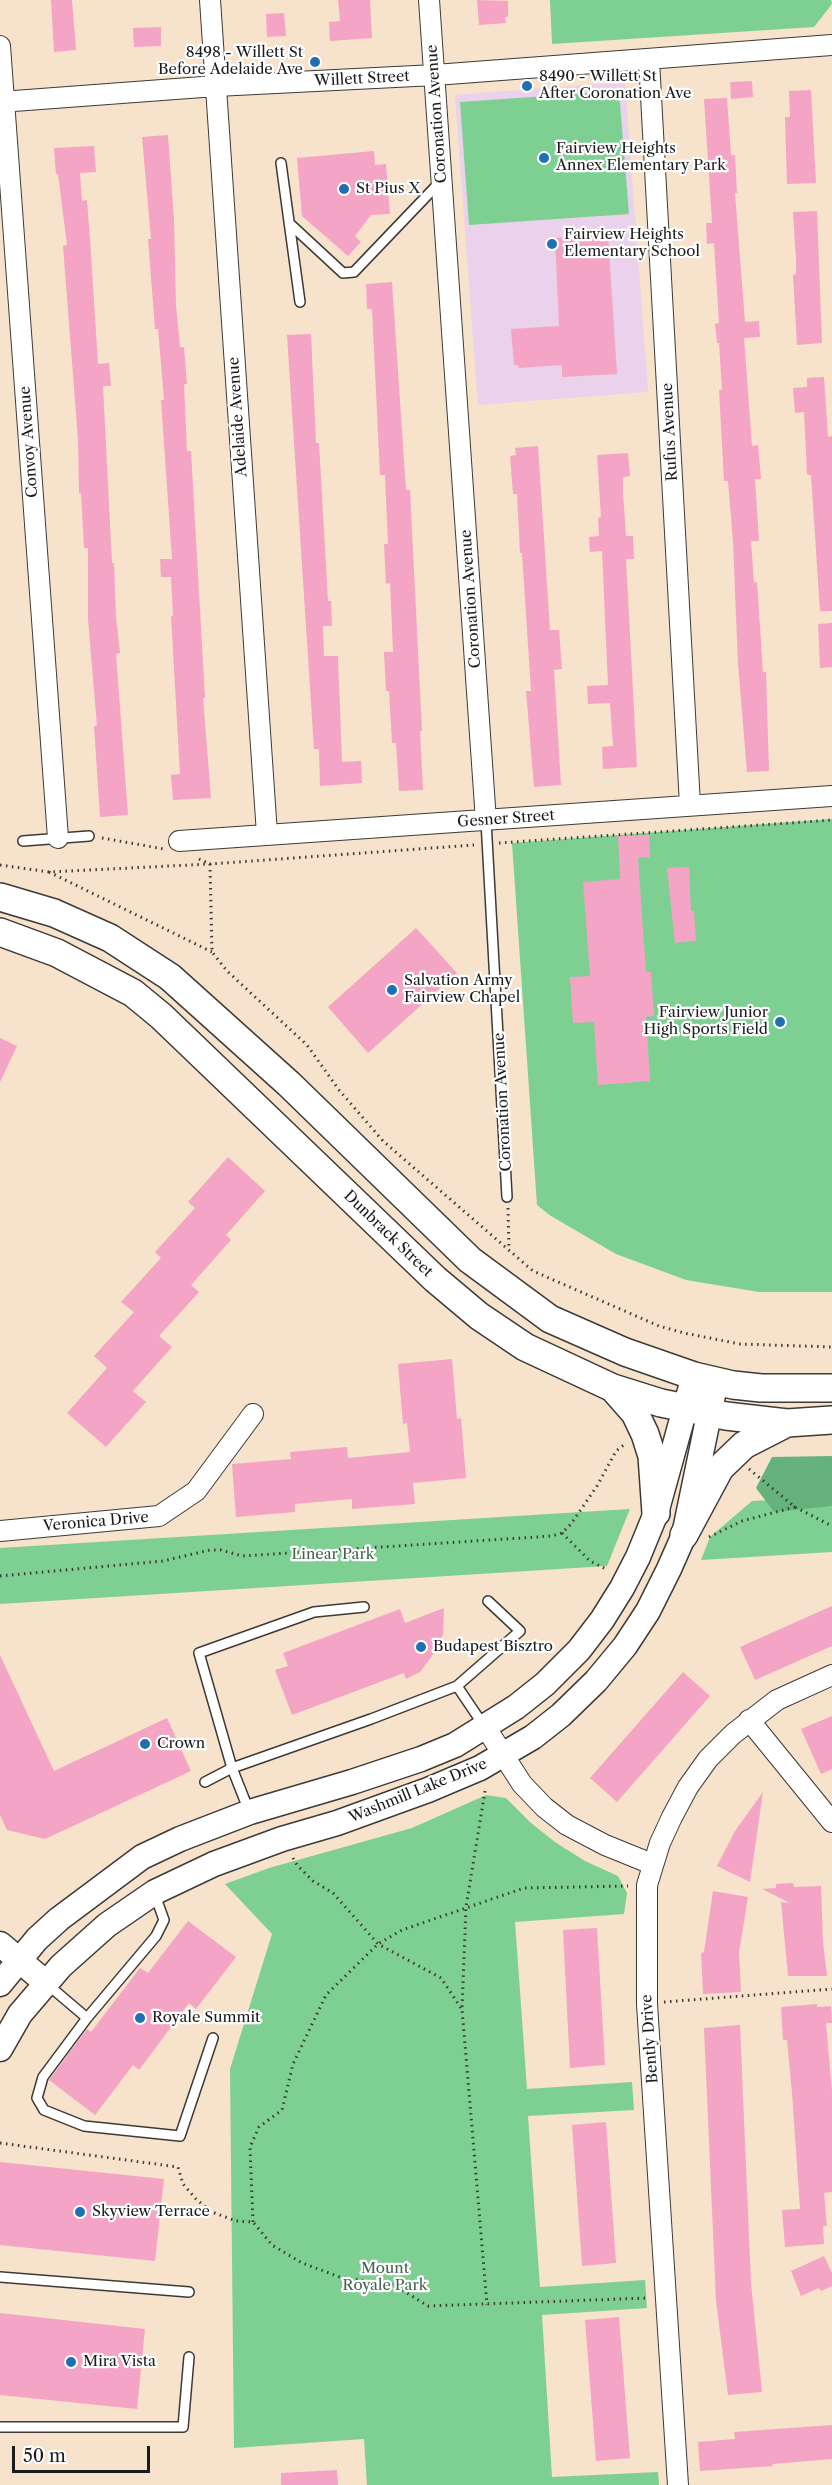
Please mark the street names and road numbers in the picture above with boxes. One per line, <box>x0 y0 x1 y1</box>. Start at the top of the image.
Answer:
street label: Coronation Avenue <box>423 44 451 184</box>
street label: Willett Street <box>314 68 410 90</box>
street label: Adelaide Avenue <box>225 356 251 478</box>
street label: Rufus Avenue <box>658 382 682 482</box>
street label: Convoy Avenue <box>16 386 42 498</box>
street label: Coronation Avenue <box>457 529 485 669</box>
street label: Gesner Street <box>457 807 555 831</box>
street label: Coronation Avenue <box>490 1032 516 1172</box>
street label: Dunbrack Street <box>340 1187 436 1281</box>
street label: Veronica Drive <box>42 1508 150 1536</box>
street label: Washmill Lake Drive <box>346 1755 490 1827</box>
street label: Bently Drive <box>638 1994 662 2084</box>

